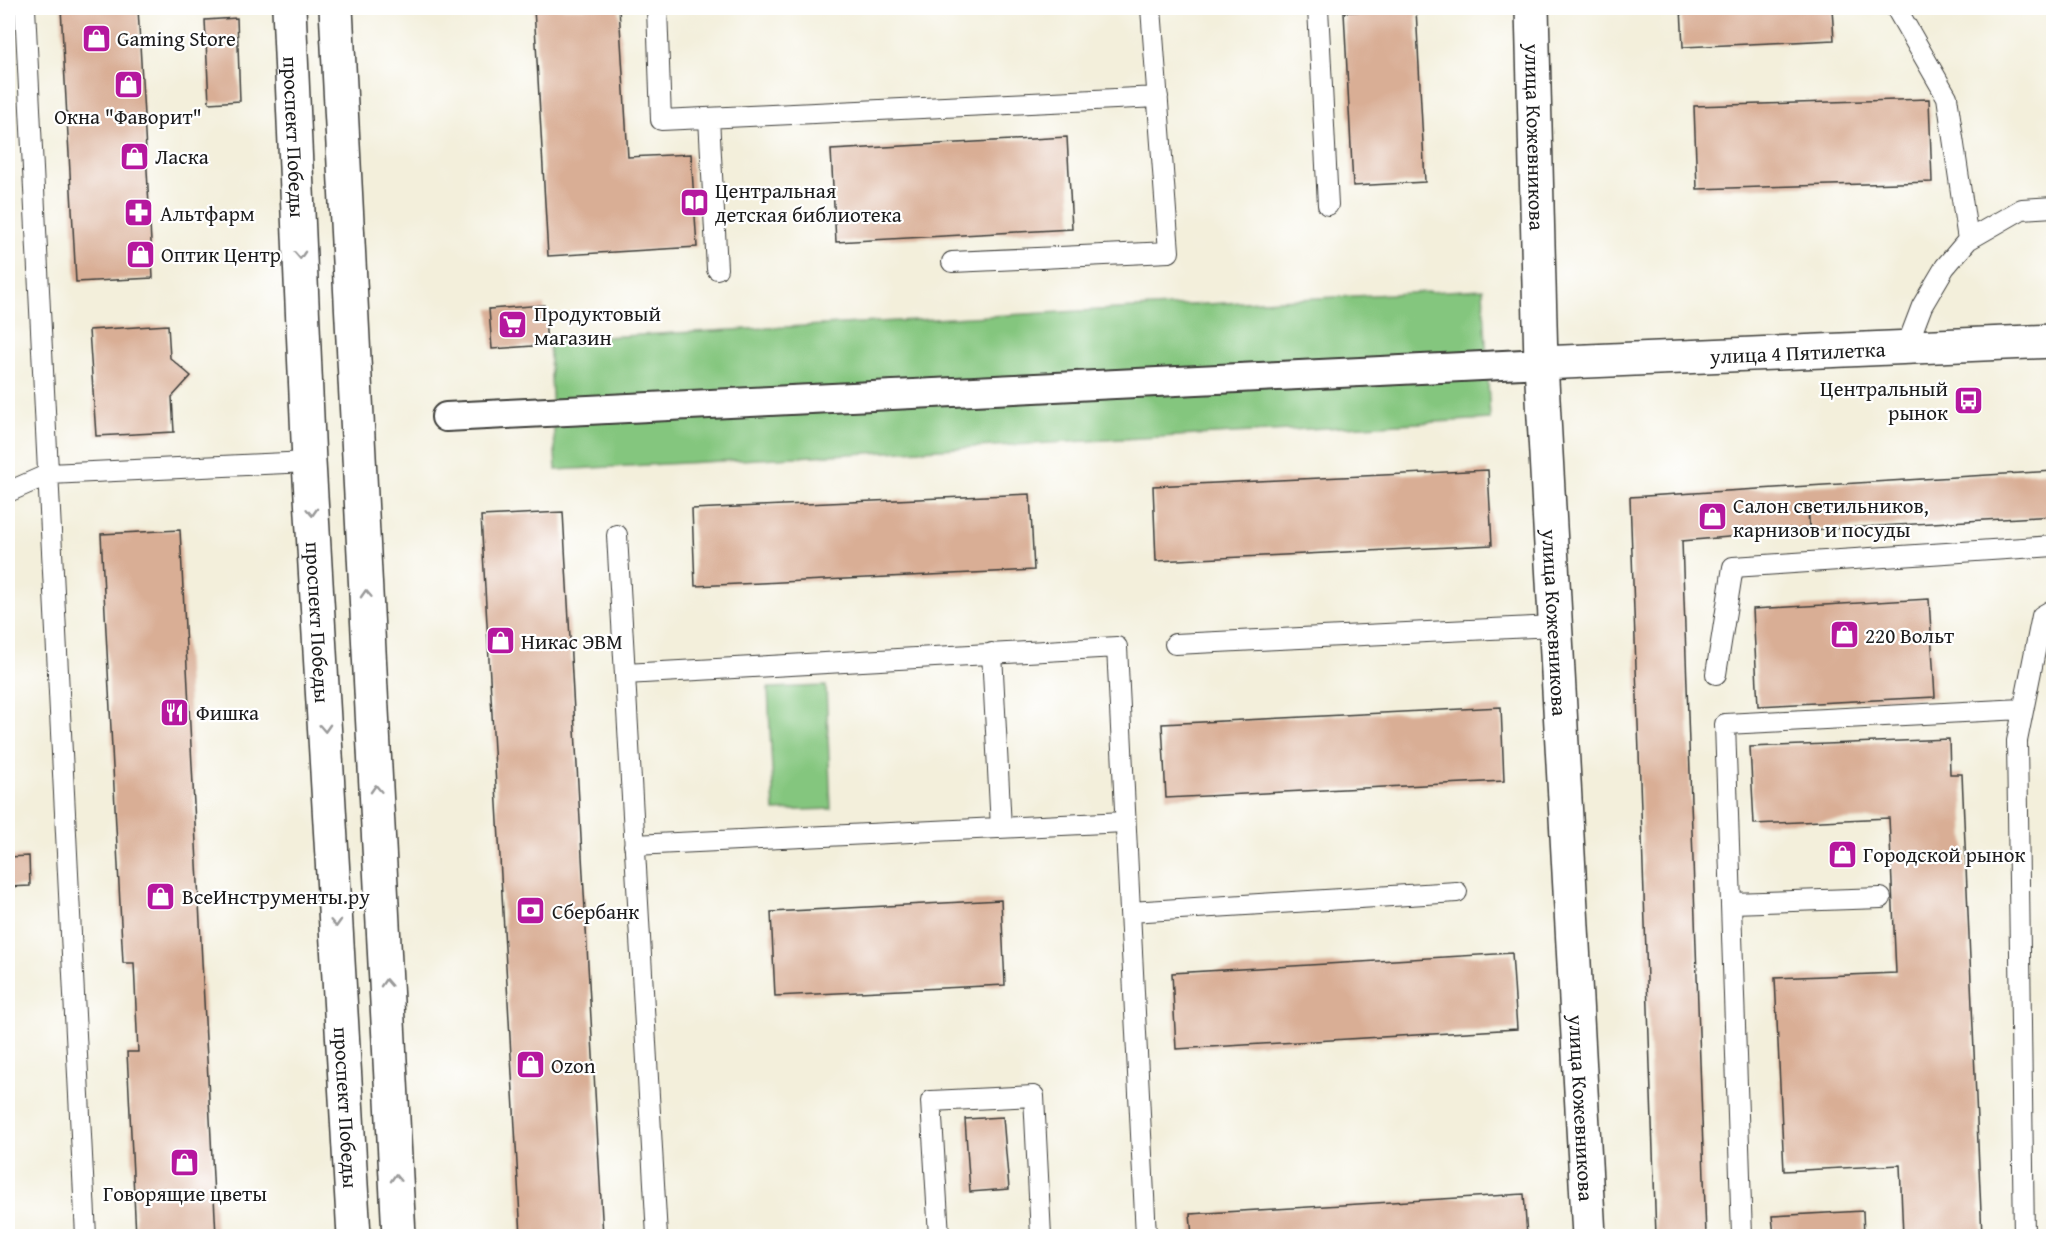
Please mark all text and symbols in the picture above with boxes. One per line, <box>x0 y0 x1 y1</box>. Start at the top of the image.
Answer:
shop icon: Gaming Store <box>80 22 112 54</box>
place label: Gaming Store <box>117 23 236 54</box>
street label: улица Кожевникова <box>1517 42 1553 231</box>
street label: проспект Победы <box>276 55 314 219</box>
shop icon: Окна "Фаворит" <box>112 69 144 101</box>
place label: Окна "Фаворит" <box>54 101 202 132</box>
shop icon: Ласка <box>118 140 150 172</box>
place label: Ласка <box>155 141 209 172</box>
place label: Центральная детская библиотека <box>715 175 902 230</box>
library icon: Центральная детская библиотека <box>678 186 710 218</box>
pharmacy icon: Альтфарм <box>123 197 155 229</box>
place label: Альтфарм <box>160 198 255 229</box>
shop icon: Оптик Центр <box>124 238 156 270</box>
place label: Оптик Центр <box>161 239 281 270</box>
one-way arrow <box>293 250 306 259</box>
place label: Продуктовый магазин <box>534 298 661 353</box>
supermarket icon: Продуктовый магазин <box>497 309 529 341</box>
street label: улица 4 Пятилетка <box>1708 333 1886 371</box>
place label: Центральный рынок <box>1820 373 1948 428</box>
bus stop icon: Центральный рынок <box>1953 384 1985 416</box>
place label: Салон светильников, карнизов и посуды <box>1733 490 1929 545</box>
shop icon: Салон светильников, карнизов и посуды <box>1696 501 1728 533</box>
one-way arrow <box>305 508 318 517</box>
street label: улица Кожевникова <box>1535 527 1576 717</box>
street label: проспект Победы <box>298 541 339 704</box>
one-way arrow <box>359 589 372 598</box>
shop icon: 220 Вольт <box>1828 619 1860 651</box>
place label: 220 Вольт <box>1865 620 1954 651</box>
shop icon: Никас ЭВМ <box>484 625 516 657</box>
place label: Никас ЭВМ <box>521 626 623 657</box>
restaurant icon: Фишка <box>159 696 191 728</box>
place label: Фишка <box>196 697 259 728</box>
one-way arrow <box>318 724 331 733</box>
one-way arrow <box>369 784 382 793</box>
shop icon: Городской рынок <box>1826 838 1858 870</box>
place label: Городской рынок <box>1863 839 2025 870</box>
shop icon: ВсеИнструменты.ру <box>145 880 177 912</box>
place label: ВсеИнструменты.ру <box>182 881 370 912</box>
bank icon: Сбербанк <box>515 895 547 927</box>
place label: Сбербанк <box>552 896 639 927</box>
one-way arrow <box>329 918 342 927</box>
one-way arrow <box>379 979 392 988</box>
street label: улица Кожевникова <box>1561 1013 1603 1202</box>
street label: проспект Победы <box>326 1026 367 1189</box>
shop icon: Ozon <box>514 1049 546 1081</box>
place label: Ozon <box>551 1050 596 1081</box>
shop icon: Говорящие цветы <box>169 1146 201 1178</box>
one-way arrow <box>389 1174 402 1183</box>
place label: Говорящие цветы <box>103 1178 267 1209</box>

